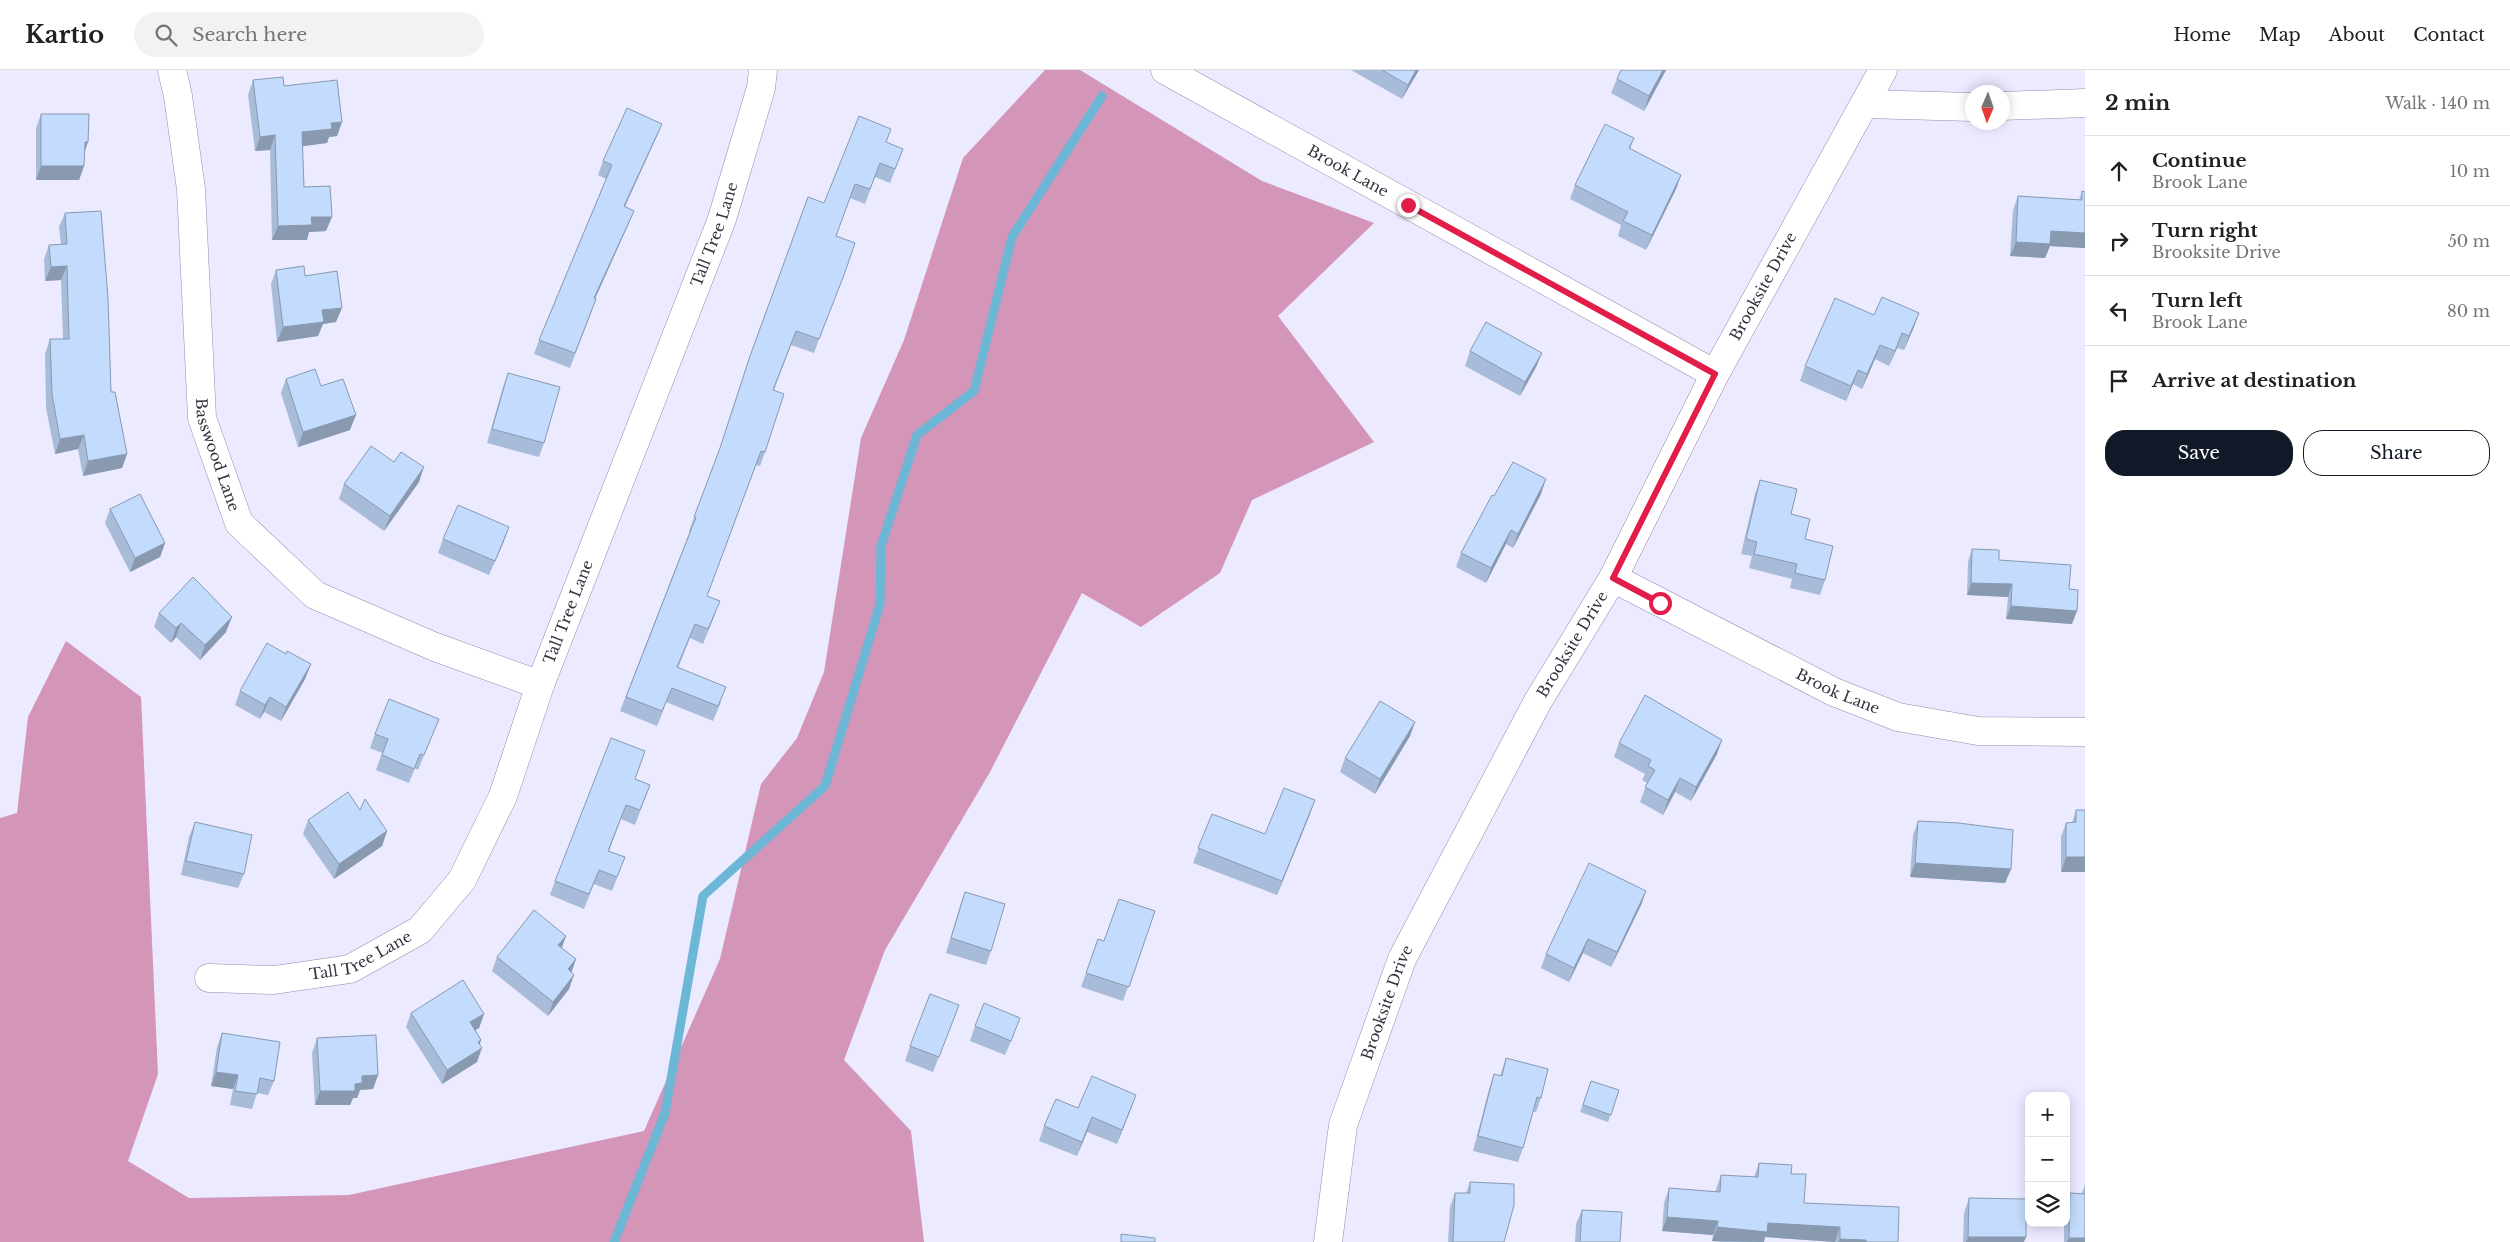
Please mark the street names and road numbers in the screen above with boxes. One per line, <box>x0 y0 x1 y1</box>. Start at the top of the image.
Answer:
street label: Brook Lane <box>1304 141 1392 201</box>
street label: Tall Tree Lane <box>686 180 741 289</box>
street label: Brooksite Drive <box>1725 229 1801 344</box>
street label: Basswood Lane <box>192 398 244 514</box>
street label: Tall Tree Lane <box>539 557 597 667</box>
street label: Brooksite Drive <box>1532 588 1612 701</box>
street label: Brook Lane <box>1793 664 1882 718</box>
street label: Tall Tree Lane <box>308 927 415 984</box>
street label: Brooksite Drive <box>1357 942 1417 1062</box>

